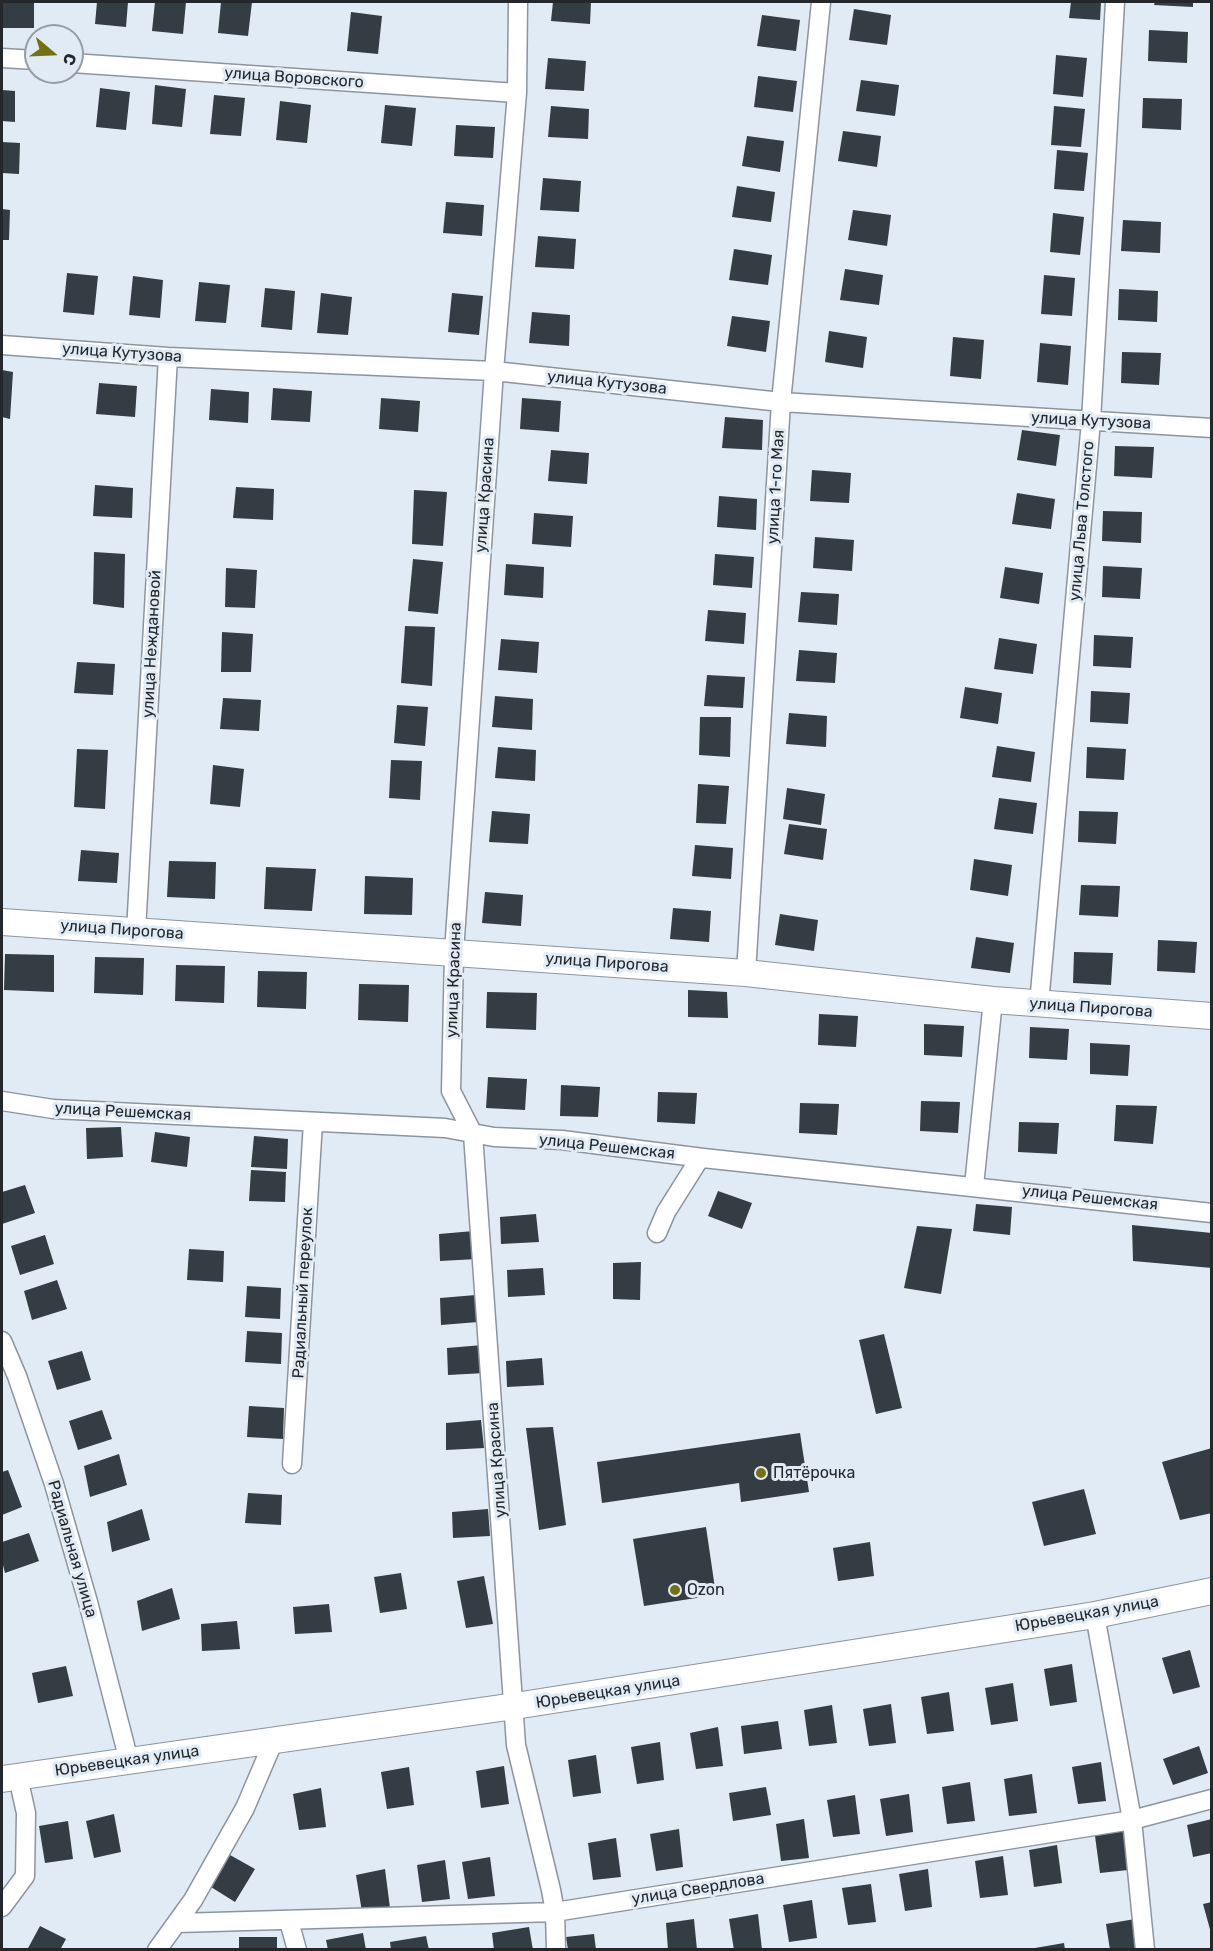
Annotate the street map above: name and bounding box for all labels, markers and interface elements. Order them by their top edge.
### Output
north arrow [24,24,84,84]
text: С [59,51,80,68]
street label: улица Воровского [224,64,364,92]
street label: улица Кутузова [61,339,183,367]
street label: улица Кутузова [546,367,668,399]
street label: улица Кутузова [1030,408,1152,434]
street label: улица 1-го Мая [763,429,789,545]
street label: улица Красина [471,437,499,553]
street label: улица Льва Толстого [1065,440,1099,602]
street label: улица Неждановой [139,569,165,719]
street label: улица Пирогова [60,916,184,944]
street label: улица Красина [442,922,466,1038]
street label: улица Пирогова [545,949,669,977]
street label: улица Пирогова [1029,994,1153,1022]
street label: улица Решемская [54,1099,192,1125]
street label: улица Решемская [538,1130,676,1164]
street label: улица Решемская [1021,1181,1159,1215]
street label: Радиальный переулок [289,1207,317,1379]
street label: улица Красина [483,1402,511,1518]
place label: Пятёрочка [773,1463,855,1483]
marker: Пятёрочка [754,1466,768,1480]
street label: Радиальная улица [43,1478,101,1620]
place label: Ozon [687,1580,725,1600]
marker: Ozon [668,1583,682,1597]
street label: Юрьевецкая улица [1014,1592,1160,1636]
street label: Юрьевецкая улица [535,1671,681,1713]
street label: Юрьевецкая улица [54,1741,200,1781]
street label: улица Свердлова [630,1869,766,1909]

